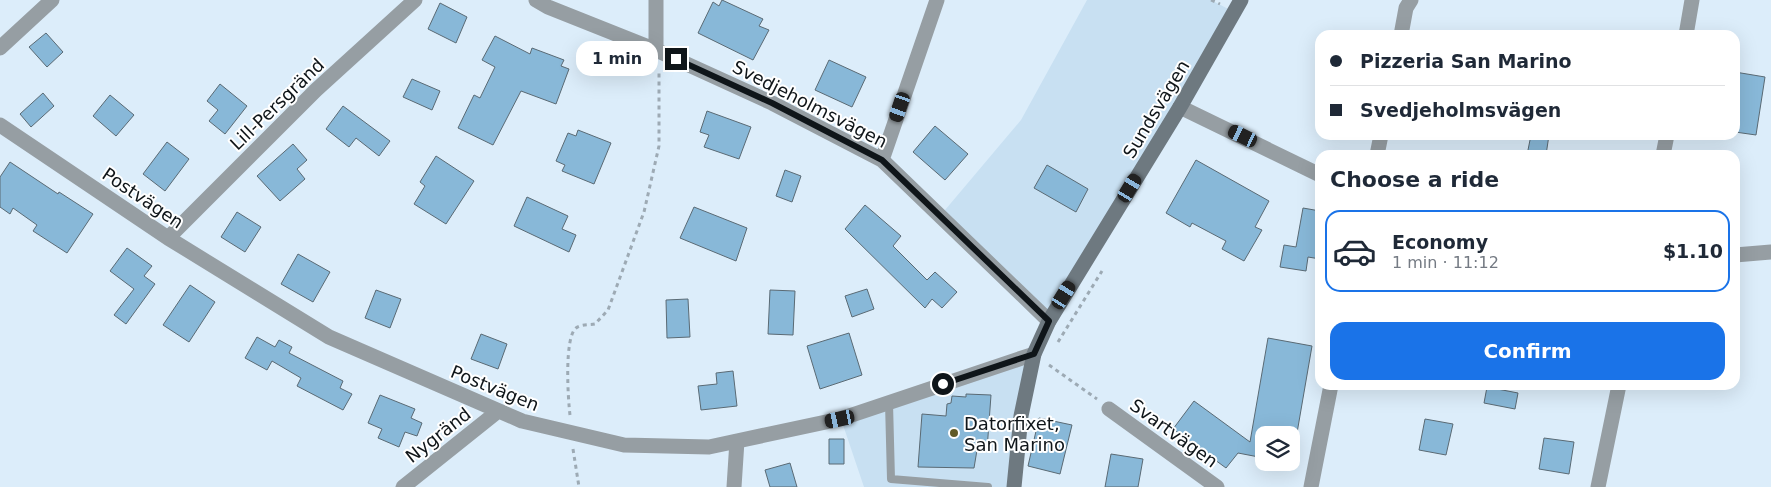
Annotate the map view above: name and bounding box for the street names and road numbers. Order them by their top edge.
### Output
street label: Lill-Persgränd [226,54,328,154]
street label: Svedjeholmsvägen [729,56,891,152]
street label: Sundsvägen [1119,56,1193,162]
street label: Postvägen [98,163,188,233]
street label: Postvägen [448,361,542,415]
street label: Svartvägen [1126,394,1222,472]
street label: Nygränd [401,403,475,467]

